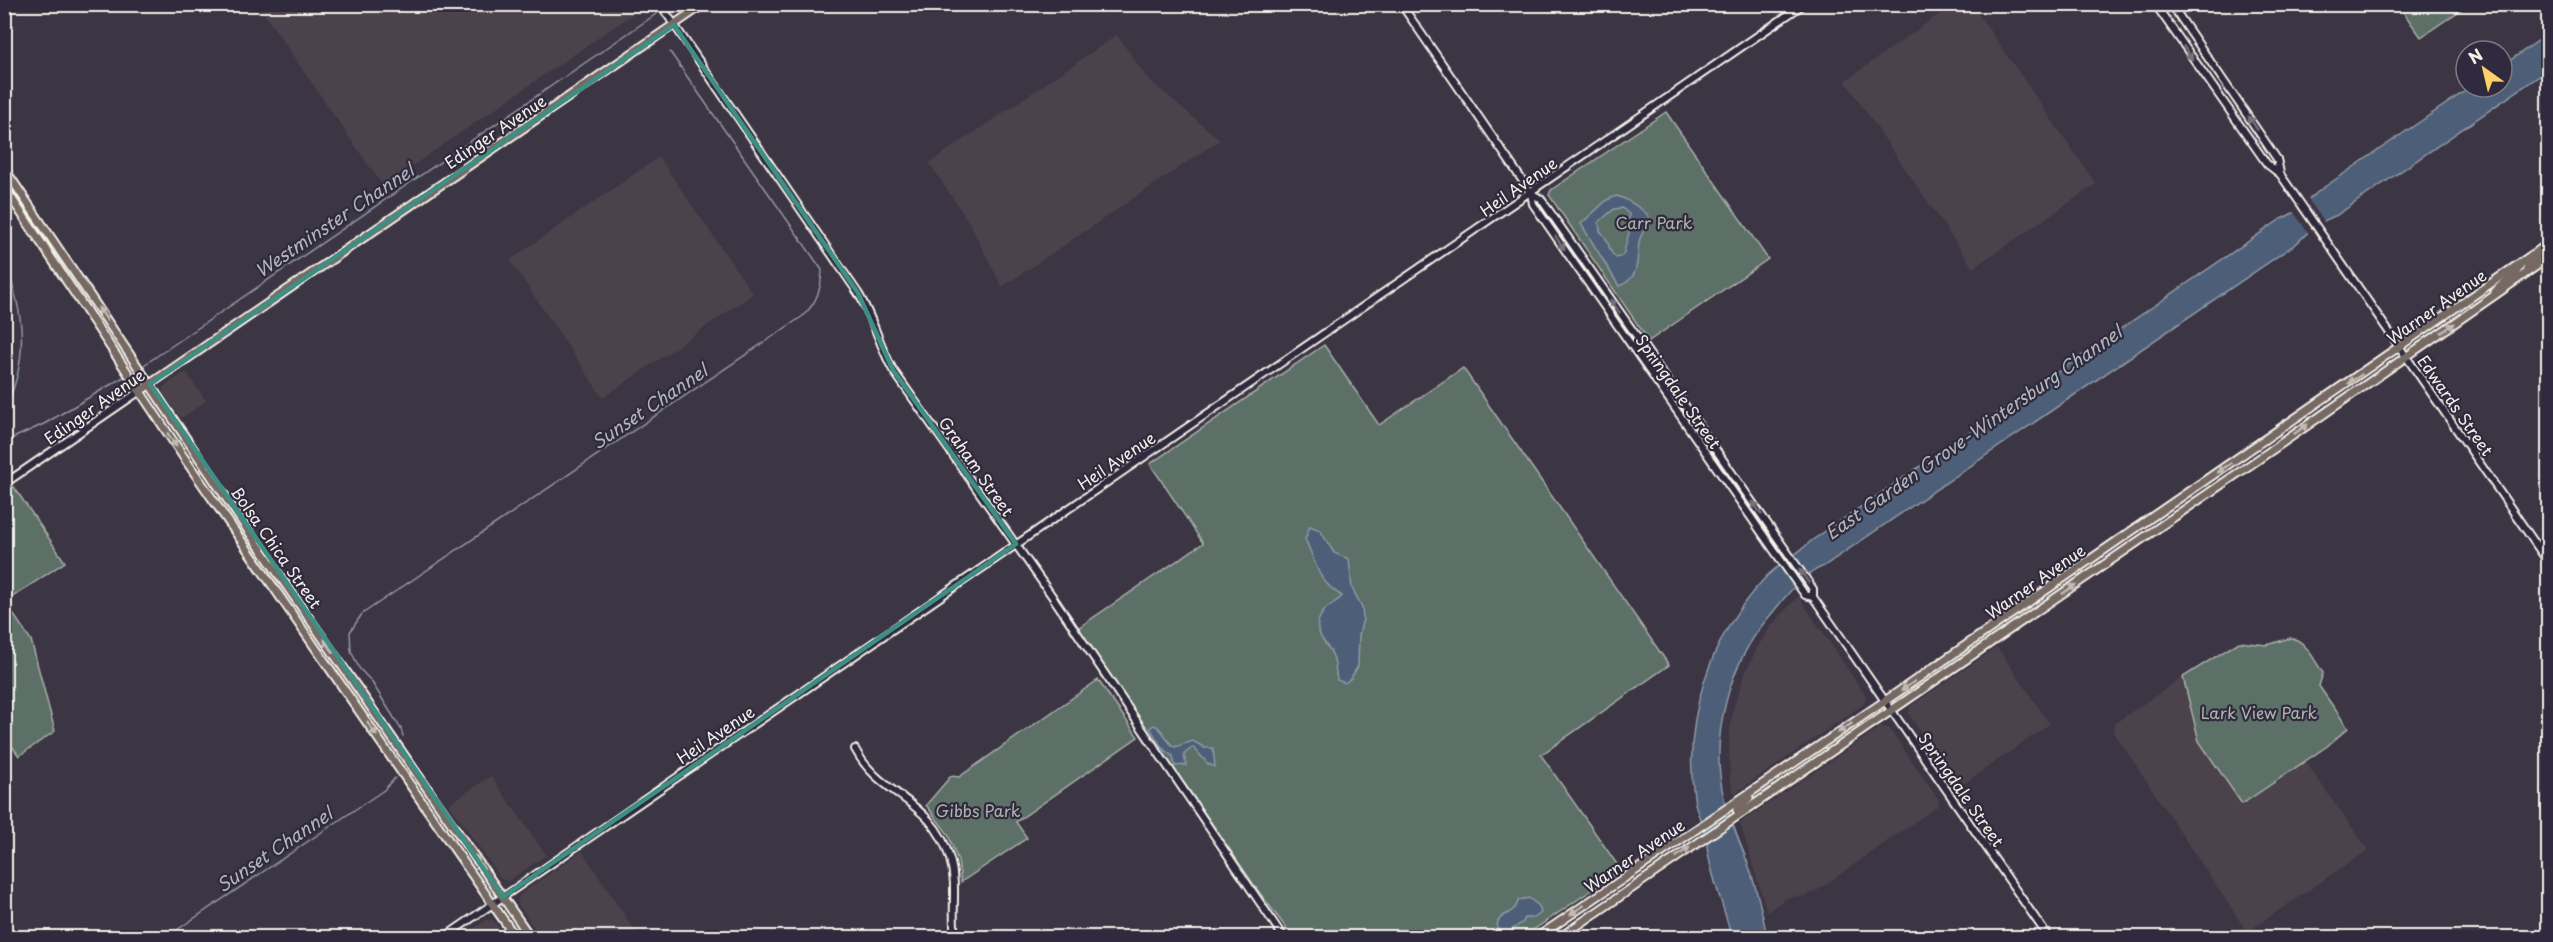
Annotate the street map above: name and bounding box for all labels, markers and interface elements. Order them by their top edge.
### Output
north arrow [2454,39,2514,99]
text: N [2463,42,2487,69]
one-way arrow [2182,44,2194,60]
street label: Edinger Avenue [439,88,551,174]
one-way arrow [2247,116,2259,132]
street label: Heil Avenue [1474,150,1562,222]
water label: Westminster Channel [249,155,421,283]
park label: Carr Park [1616,210,1693,234]
one-way arrow [1554,235,1565,251]
street label: Warner Avenue [2381,263,2491,349]
one-way arrow [1609,298,1621,314]
one-way arrow [98,306,109,322]
water label: East Garden Grove-Wintersburg Channel [1819,317,2130,545]
one-way arrow [2439,322,2455,334]
street label: Springdale Street [1630,329,1728,454]
street label: Edwards Street [2412,350,2500,461]
water label: Sunset Channel [586,355,715,455]
street label: Edinger Avenue [39,362,149,450]
one-way arrow [2347,373,2363,385]
street label: Graham Street [934,411,1021,521]
one-way arrow [2293,423,2309,435]
street label: Heil Avenue [1072,425,1160,495]
one-way arrow [166,432,177,448]
one-way arrow [2217,462,2233,474]
street label: Bolsa Chica Street [226,481,328,613]
one-way arrow [1751,501,1763,517]
street label: Warner Avenue [1980,538,2090,624]
one-way arrow [1798,568,1810,584]
one-way arrow [2060,583,2076,595]
one-way arrow [324,638,335,654]
one-way arrow [1900,680,1916,691]
street label: Heil Avenue [671,699,759,769]
park label: Lark View Park [2201,700,2318,724]
one-way arrow [366,721,378,737]
one-way arrow [1837,722,1853,733]
street label: Springdale Street [1913,727,2011,852]
water label: Sunset Channel [211,798,340,898]
park label: Gibbs Park [935,798,1021,822]
street label: Warner Avenue [1579,812,1689,898]
one-way arrow [1674,846,1690,858]
one-way arrow [473,854,485,870]
one-way arrow [1569,904,1585,915]

